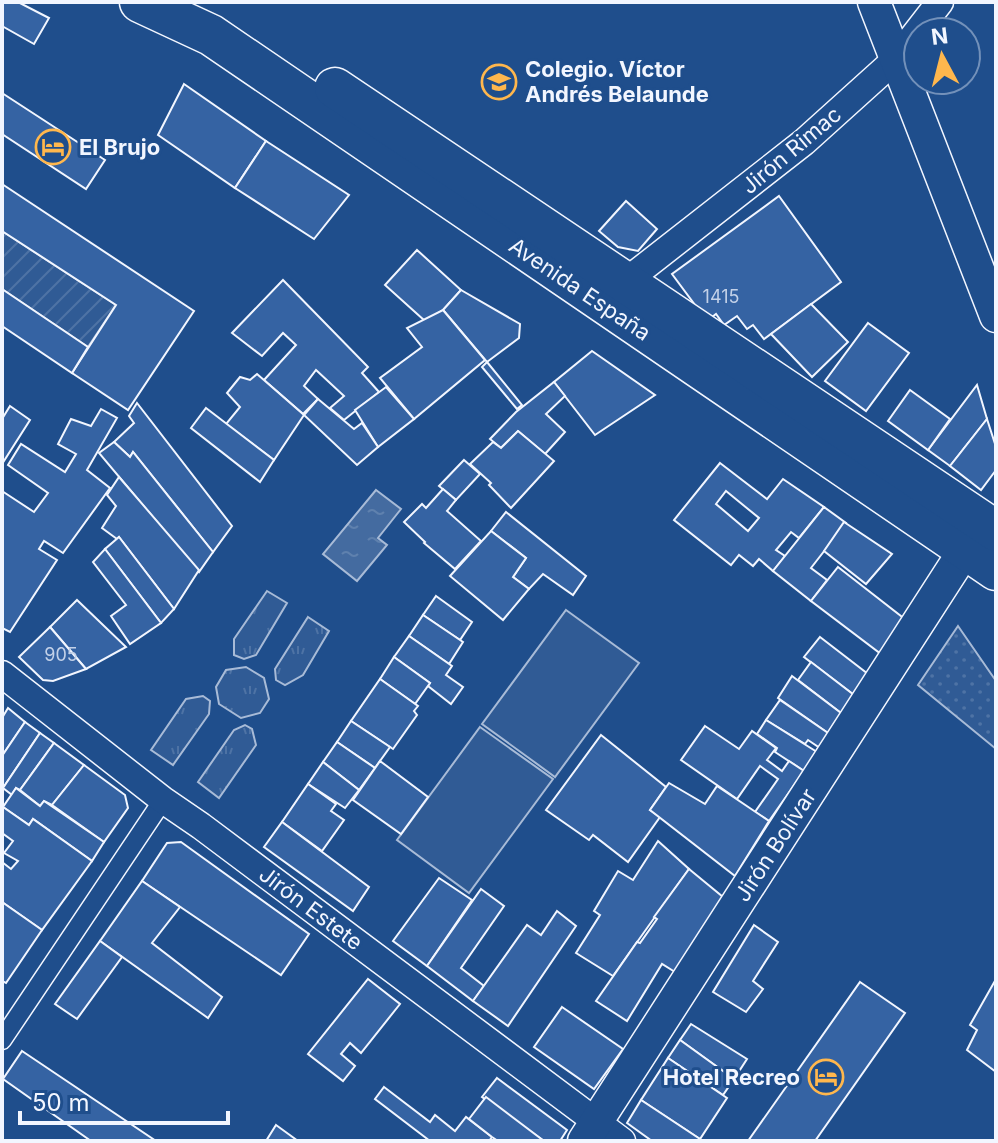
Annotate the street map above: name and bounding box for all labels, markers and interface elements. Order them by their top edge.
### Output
north arrow [902,16,982,96]
text: N [930,22,949,50]
place label: Colegio. Víctor Andrés Belaunde [525,56,709,107]
school or university icon: Colegio. Víctor Andrés Belaunde [480,63,518,101]
street label: Jirón Rimac [736,101,846,199]
hotel icon: El Brujo [34,128,72,166]
place label: El Brujo [79,134,160,160]
street label: Avenida España [504,232,656,346]
house number: 1415 [703,286,739,307]
house number: 905 [44,644,78,665]
street label: Jirón Bolívar [729,784,821,906]
street label: Jirón Estete [254,861,368,955]
hotel icon: Hotel Recreo [807,1058,845,1096]
place label: Hotel Recreo [663,1064,800,1090]
scale bar [20,1075,228,1125]
text: 50 m [32,1088,90,1117]

